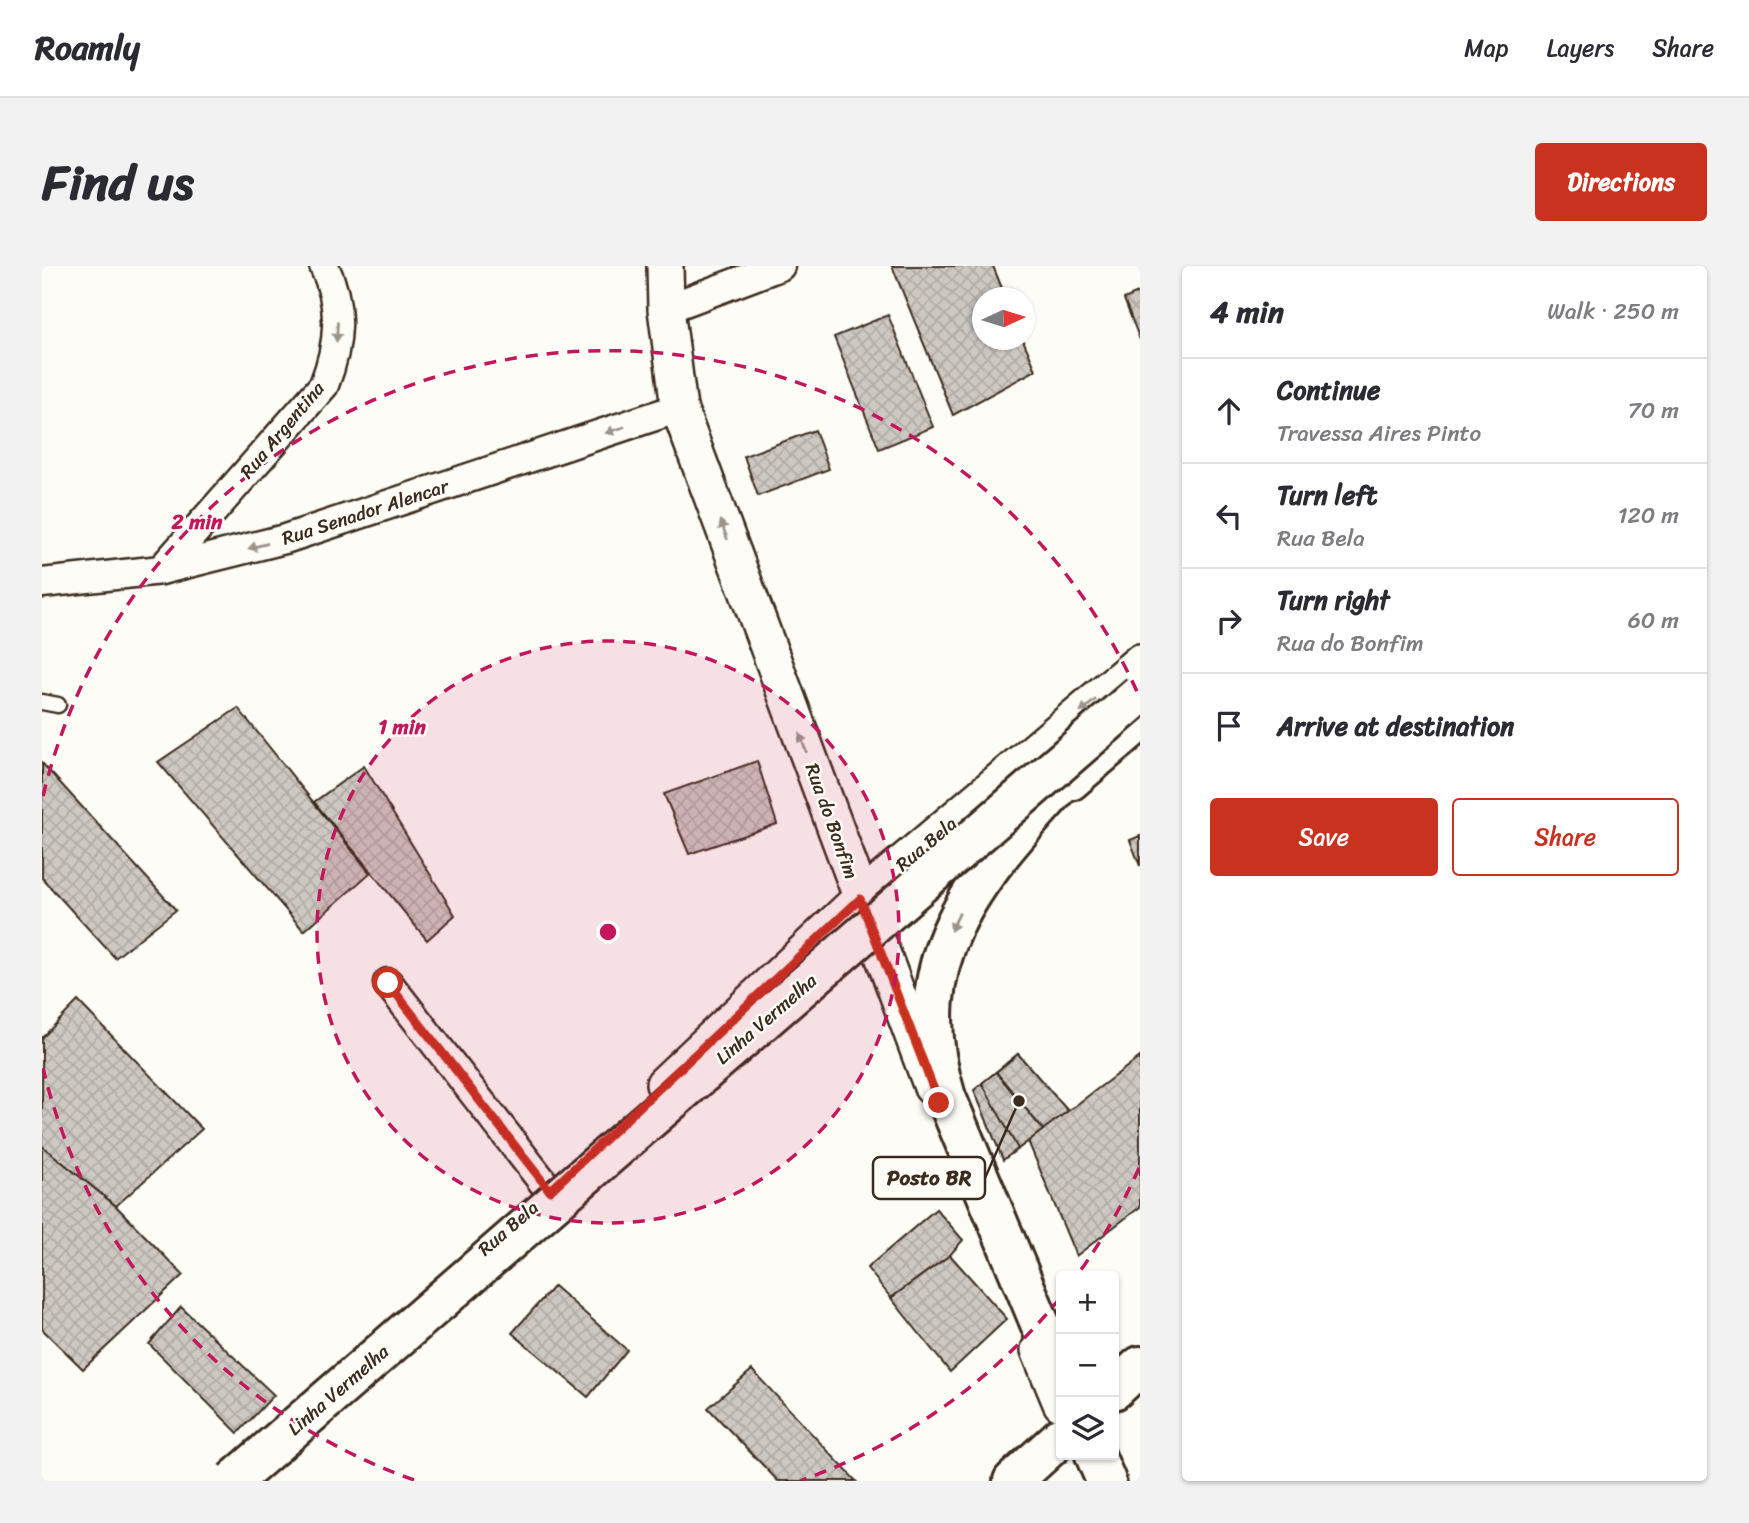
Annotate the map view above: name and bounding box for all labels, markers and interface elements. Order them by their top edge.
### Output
text: Roamly [35,19,140,77]
text: Map [1464,27,1509,69]
text: Layers [1547,27,1614,69]
text: Share [1652,27,1714,69]
text: Find us [42,139,194,226]
button: Directions [1535,143,1707,221]
text: 4 min [1210,285,1284,339]
north arrow [972,287,1035,350]
text: Walk · 250 m [1547,291,1679,332]
one-way arrow [331,321,342,343]
text: Continue [1277,367,1380,413]
street label: Rua Argentina [231,374,333,486]
text: 70 m [1628,390,1679,431]
icon: ahead [1210,392,1248,430]
text: Travessa Aires Pinto [1277,413,1481,454]
one-way arrow [604,425,625,436]
street label: Rua Senador Alencar [277,469,454,555]
text: Turn left [1277,472,1377,518]
text: 120 m [1618,495,1679,536]
icon: left [1210,497,1248,535]
text: 2 min [171,503,223,541]
text: Rua Bela [1277,518,1365,559]
one-way arrow [718,519,729,540]
one-way arrow [247,541,269,552]
text: Turn right [1277,577,1390,623]
text: 60 m [1628,600,1679,641]
icon: right [1210,602,1248,640]
text: Rua do Bonfim [1277,623,1424,664]
one-way arrow [1079,699,1097,714]
text: Arrive at destination [1277,703,1514,749]
icon: arrive [1210,707,1248,745]
text: 1 min [378,708,427,746]
one-way arrow [797,733,808,754]
street label: Rua do Bonfim [796,758,868,884]
button: Save [1210,798,1438,876]
button: Share [1452,798,1679,876]
street label: Rua Bela [888,808,965,880]
one-way arrow [949,911,961,932]
centre of rings [596,920,620,944]
street label: Linha Vermelha [708,965,825,1073]
route start [372,967,403,998]
route end [923,1087,954,1118]
callout: Posto BR [873,1157,985,1199]
text: Posto BR [887,1159,972,1197]
street label: Rua Bela [470,1191,547,1264]
map controls [1056,1271,1119,1460]
button: + [1056,1271,1119,1334]
button: − [1056,1334,1119,1397]
street label: Linha Vermelha [280,1336,397,1444]
button: layers [1056,1397,1119,1460]

